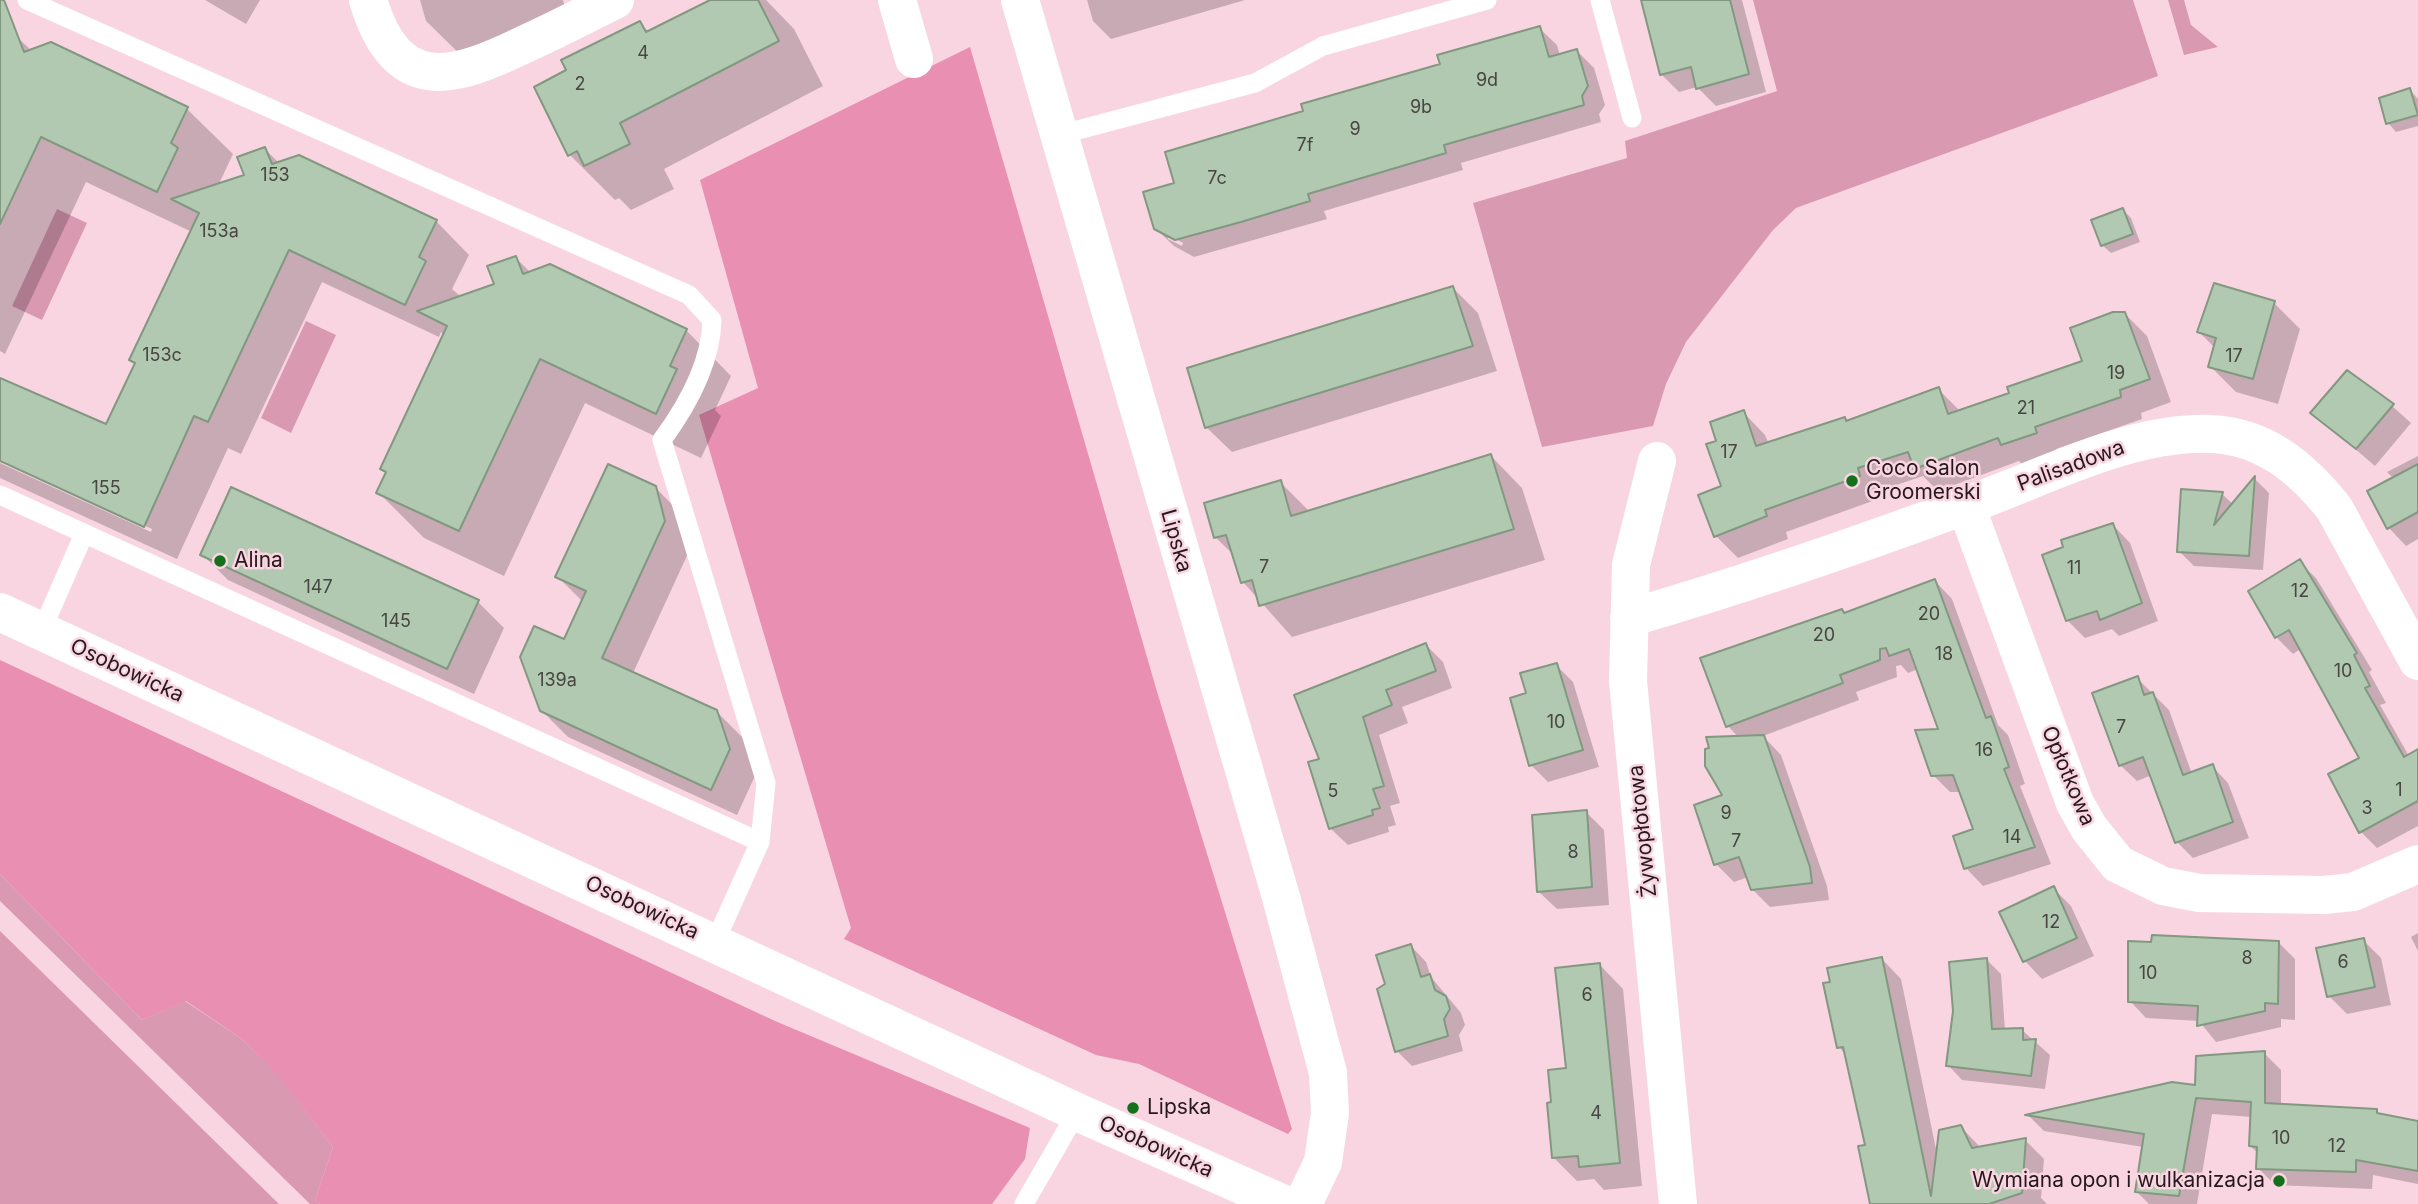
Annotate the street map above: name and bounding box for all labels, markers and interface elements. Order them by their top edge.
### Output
house number: 4 [637,43,649,65]
house number: 9d [1476,70,1498,92]
house number: 2 [575,74,585,96]
house number: 9b [1410,97,1432,119]
house number: 9 [1349,119,1361,141]
house number: 7f [1297,135,1313,157]
house number: 153 [260,165,290,187]
house number: 7c [1207,168,1227,190]
house number: 153a [199,221,239,243]
house number: 153c [142,345,182,367]
house number: 17 [2225,346,2243,368]
house number: 19 [2107,363,2125,385]
house number: 21 [2017,398,2035,420]
street label: Palisadowa [2014,435,2128,497]
house number: 17 [1720,442,1738,464]
place label: Coco Salon Groomerski [1866,456,1981,506]
marker: Coco Salon Groomerski [1844,473,1860,489]
house number: 155 [91,478,121,500]
street label: Lipska [1155,507,1197,575]
place label: Alina [234,548,283,574]
marker: Alina [212,553,228,569]
house number: 7 [1259,557,1269,579]
house number: 11 [2067,558,2081,580]
house number: 147 [303,577,333,599]
house number: 12 [2291,581,2309,603]
house number: 20 [1918,604,1940,626]
house number: 145 [381,611,411,633]
house number: 20 [1813,625,1835,647]
street label: Osobowicka [66,634,188,708]
house number: 18 [1935,644,1953,666]
house number: 10 [2334,661,2352,683]
house number: 139a [537,670,577,692]
house number: 10 [1547,712,1565,734]
house number: 7 [2116,717,2126,739]
street label: Opłotkowa [2036,722,2100,830]
house number: 16 [1975,740,1993,762]
street label: Żywopłotowa [1624,764,1662,898]
house number: 1 [2395,780,2403,802]
house number: 5 [1328,781,1338,803]
house number: 3 [2361,798,2373,820]
house number: 9 [1720,803,1732,825]
house number: 14 [2003,827,2021,849]
house number: 7 [1731,831,1741,853]
house number: 8 [1567,842,1579,864]
street label: Osobowicka [581,871,703,945]
house number: 12 [2042,912,2060,934]
house number: 8 [2241,948,2253,970]
house number: 6 [2337,952,2349,974]
house number: 10 [2139,963,2157,985]
house number: 6 [1581,985,1593,1007]
place label: Lipska [1147,1095,1211,1121]
marker: Lipska [1125,1100,1141,1116]
house number: 4 [1590,1103,1602,1125]
street label: Osobowicka [1095,1111,1217,1183]
house number: 10 [2272,1128,2290,1150]
house number: 12 [2328,1136,2346,1158]
place label: Wymiana opon i wulkanizacja [1972,1168,2265,1194]
marker: Wymiana opon i wulkanizacja [2271,1173,2287,1189]

